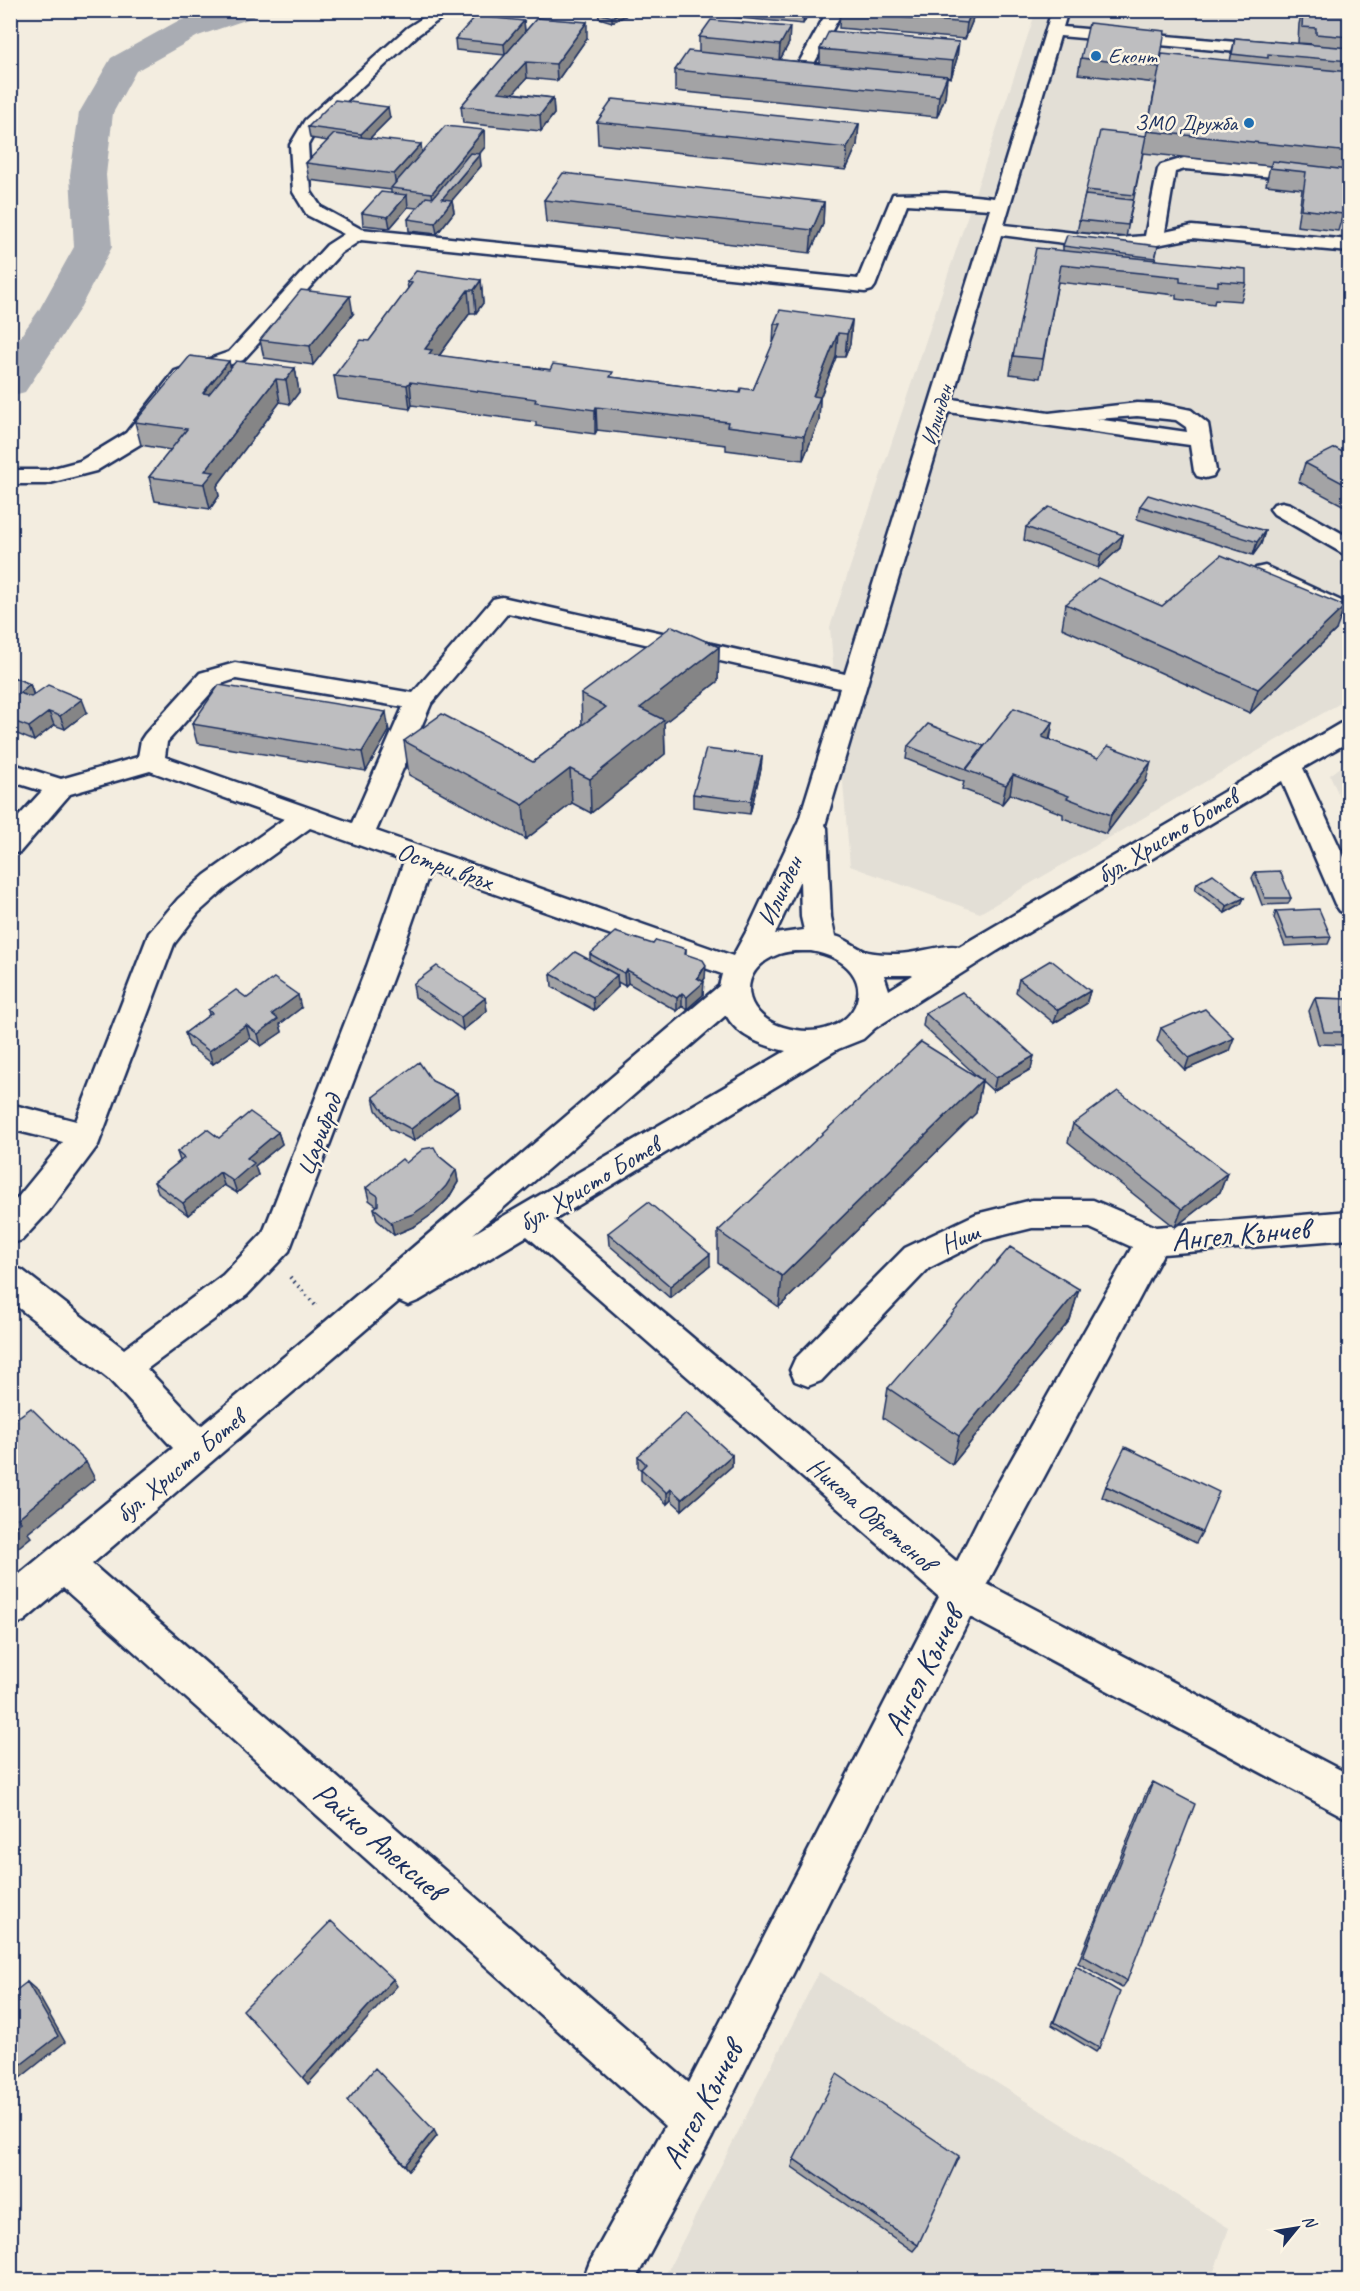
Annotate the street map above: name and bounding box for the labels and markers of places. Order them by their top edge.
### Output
place label: Еконт [1108,42,1158,70]
marker: Еконт [1089,49,1103,63]
place label: ЗМО Дружба [1135,109,1238,137]
marker: ЗМО Дружба [1242,116,1256,130]

